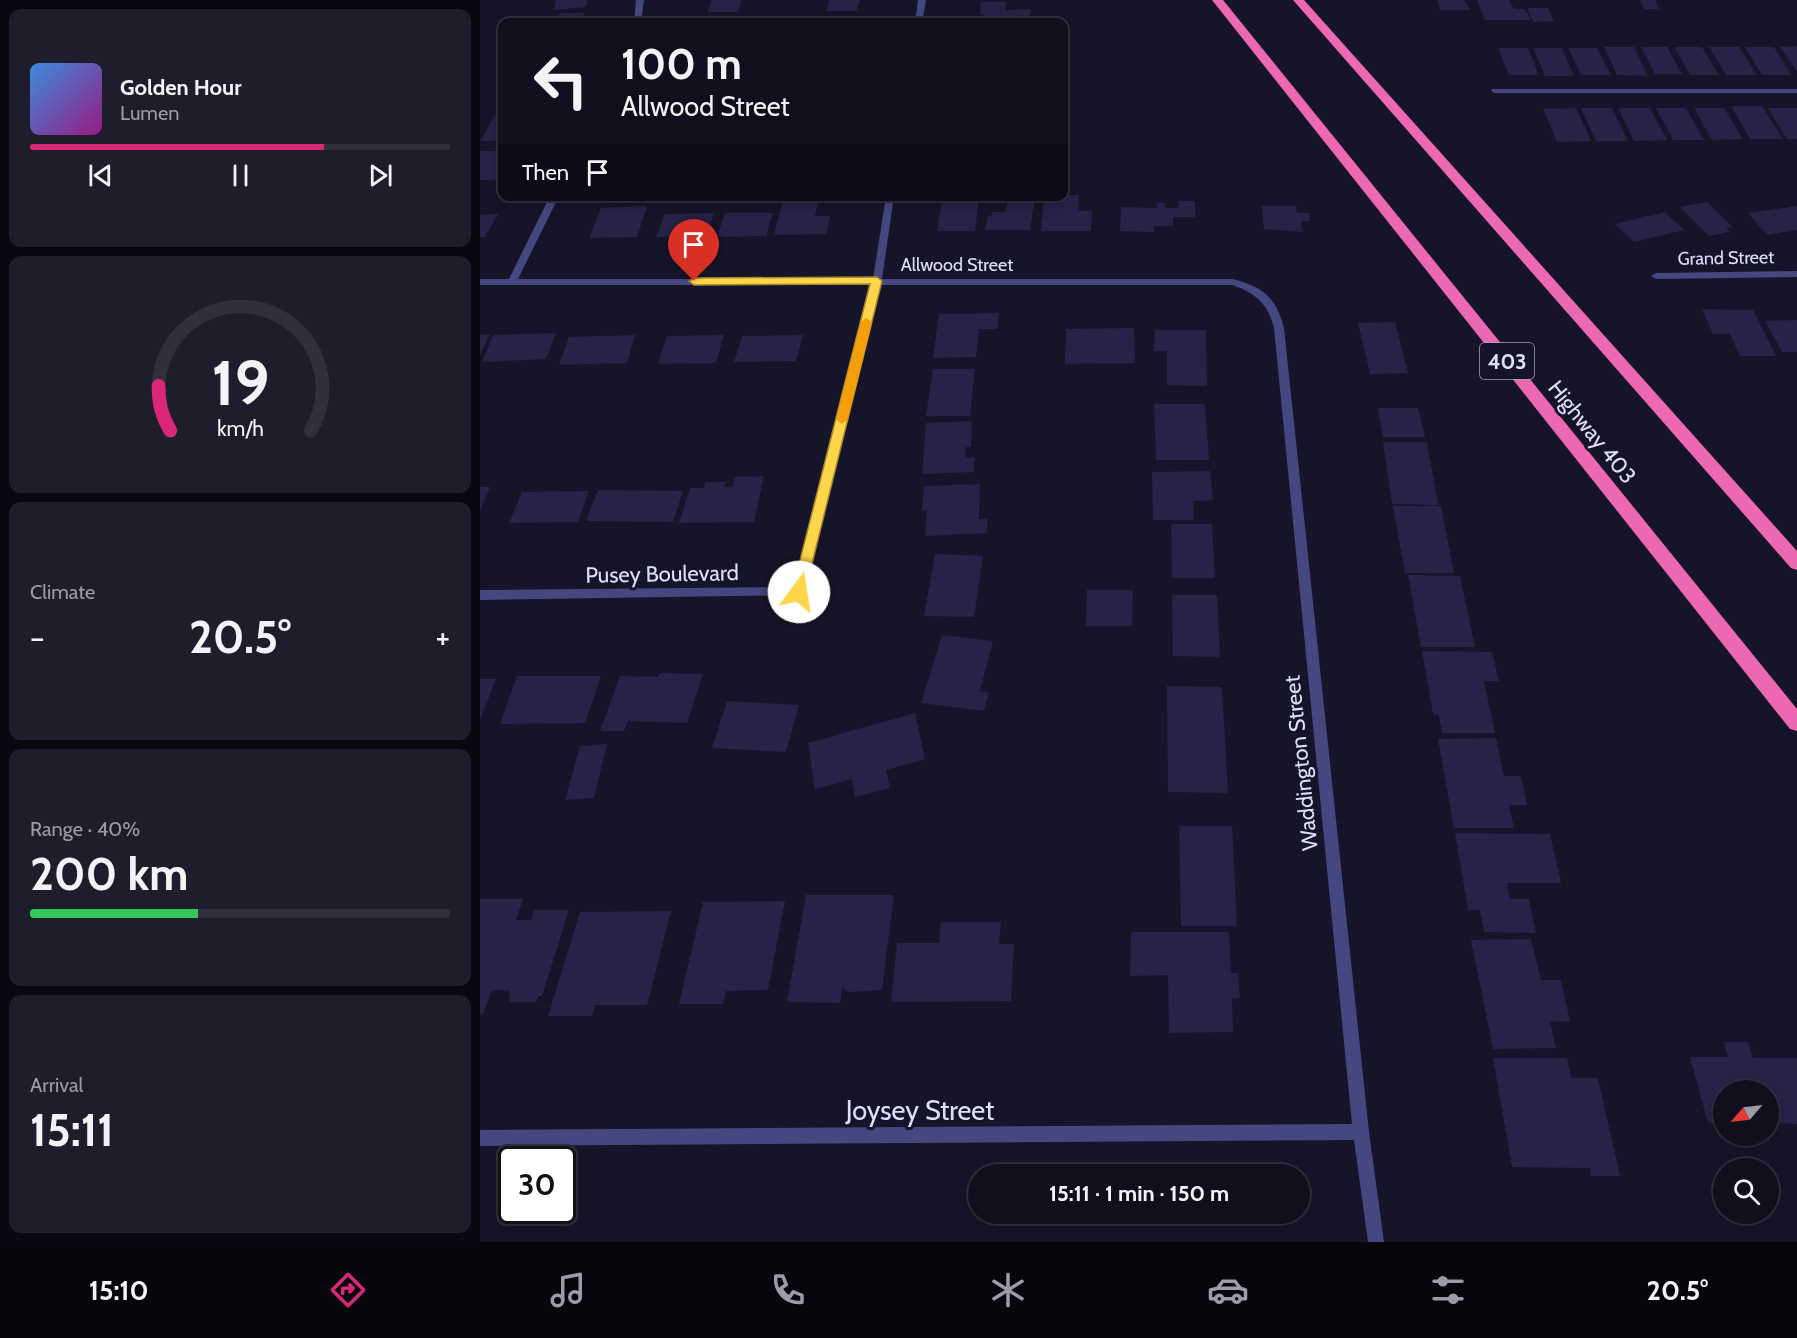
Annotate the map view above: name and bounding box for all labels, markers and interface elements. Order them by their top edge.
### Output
text: 100 m [621,38,742,90]
icon: left [522,42,600,120]
text: Golden Hour [120,74,241,101]
text: Allwood Street [621,90,790,123]
text: Lumen [120,101,179,125]
icon: arrive [581,156,614,189]
icon: previous [84,159,117,192]
icon: pause [224,159,257,192]
icon: next [364,159,397,192]
text: Then [522,159,569,186]
pin [668,219,719,281]
icon: arrive [677,228,710,261]
street label: Grand Street [1678,246,1774,270]
street label: Allwood Street [901,254,1013,276]
road number: 403 [1480,343,1534,379]
text: 19 [211,346,269,422]
street label: Highway 403 [1542,375,1642,489]
text: km/h [217,416,263,442]
street label: Pusey Boulevard [585,559,739,589]
position arrow [767,560,831,624]
text: Climate [30,580,95,604]
text: 20.5° [189,610,291,664]
text: − [30,617,45,657]
text: + [435,617,450,657]
street label: Waddington Street [1278,673,1324,852]
text: Range · 40% [30,817,140,841]
text: 200 km [30,847,188,901]
text: Arrival [30,1073,83,1097]
north arrow [1713,1080,1779,1146]
map controls [1713,1080,1779,1224]
street label: Joysey Street [845,1094,994,1127]
text: 15:11 [30,1103,114,1157]
speed limit sign: 30 [498,1146,576,1224]
button: search [1713,1158,1779,1224]
text: 15:11 · 1 min · 150 m [1049,1180,1229,1207]
icon: directions [327,1269,369,1311]
icon: music [547,1269,589,1311]
icon: phone [767,1269,809,1311]
icon: climate [987,1269,1029,1311]
icon: car [1207,1269,1249,1311]
icon: filters [1427,1269,1469,1311]
text: 15:10 [89,1274,148,1307]
text: 20.5° [1647,1274,1708,1307]

